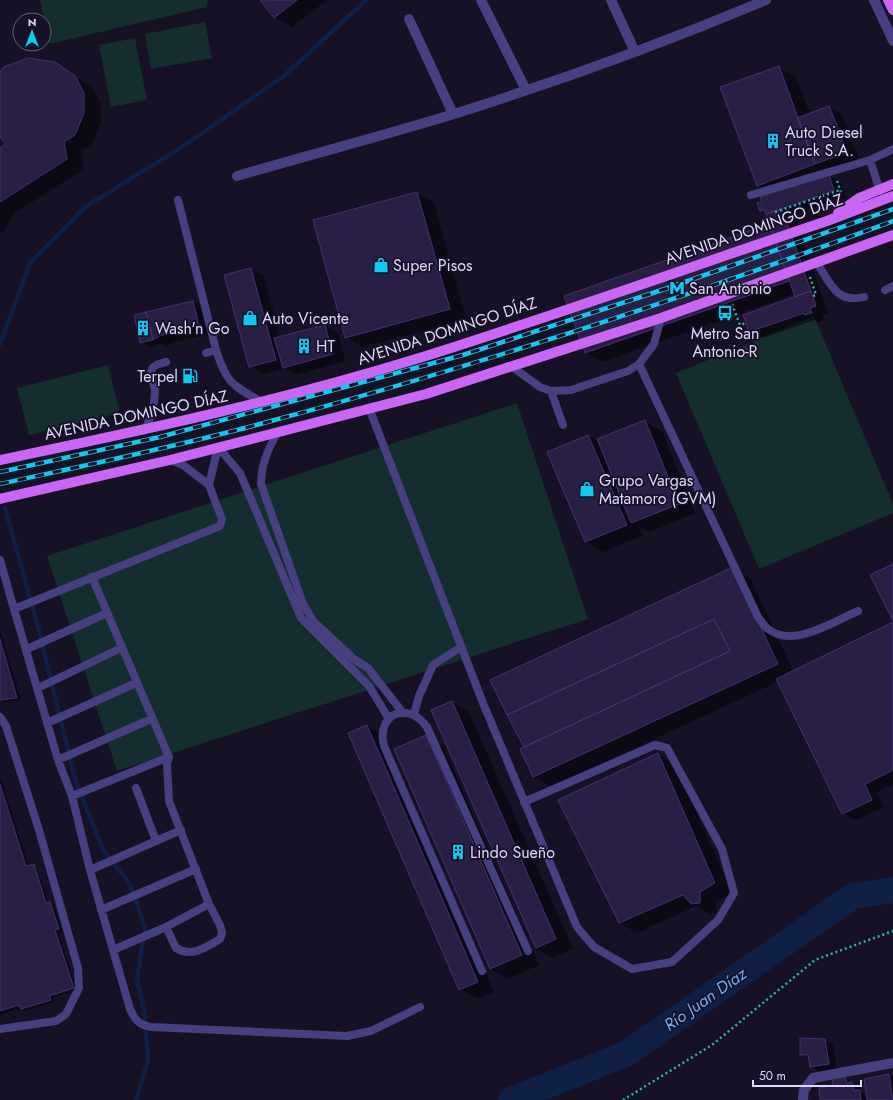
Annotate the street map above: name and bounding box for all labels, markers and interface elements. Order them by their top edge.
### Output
north arrow [12,12,52,52]
text: N [28,14,36,30]
place label: Auto Diesel Truck S.A. [785,121,863,162]
building icon: Auto Diesel Truck S.A. [764,132,782,150]
street label: AVENIDA DOMINGO DÍAZ [662,188,846,270]
place label: Super Pisos [393,254,472,277]
shop icon: Super Pisos [372,256,390,274]
place label: San Antonio [689,277,772,300]
metro station icon: San Antonio [668,279,686,297]
street label: AVENIDA DOMINGO DÍAZ [354,291,540,371]
bus stop icon: Metro San Antonio-R [716,304,734,322]
place label: Auto Vicente [262,307,349,330]
shop icon: Auto Vicente [241,309,259,327]
place label: Wash'n Go [155,317,230,340]
building icon: Wash'n Go [134,319,152,337]
place label: Metro San Antonio-R [691,322,759,363]
place label: HT [316,335,335,358]
building icon: HT [295,337,313,355]
place label: Terpel [137,365,178,388]
fuel station icon: Terpel [181,367,199,385]
street label: AVENIDA DOMINGO DÍAZ [42,384,230,446]
place label: Grupo Vargas Matamoro (GVM) [599,469,717,510]
shop icon: Grupo Vargas Matamoro (GVM) [578,480,596,498]
place label: Lindo Sueño [470,841,555,864]
building icon: Lindo Sueño [449,843,467,861]
water label: Río Juan Díaz [659,961,752,1036]
scale bar [753,1062,861,1088]
text: 50 m [759,1067,786,1085]

